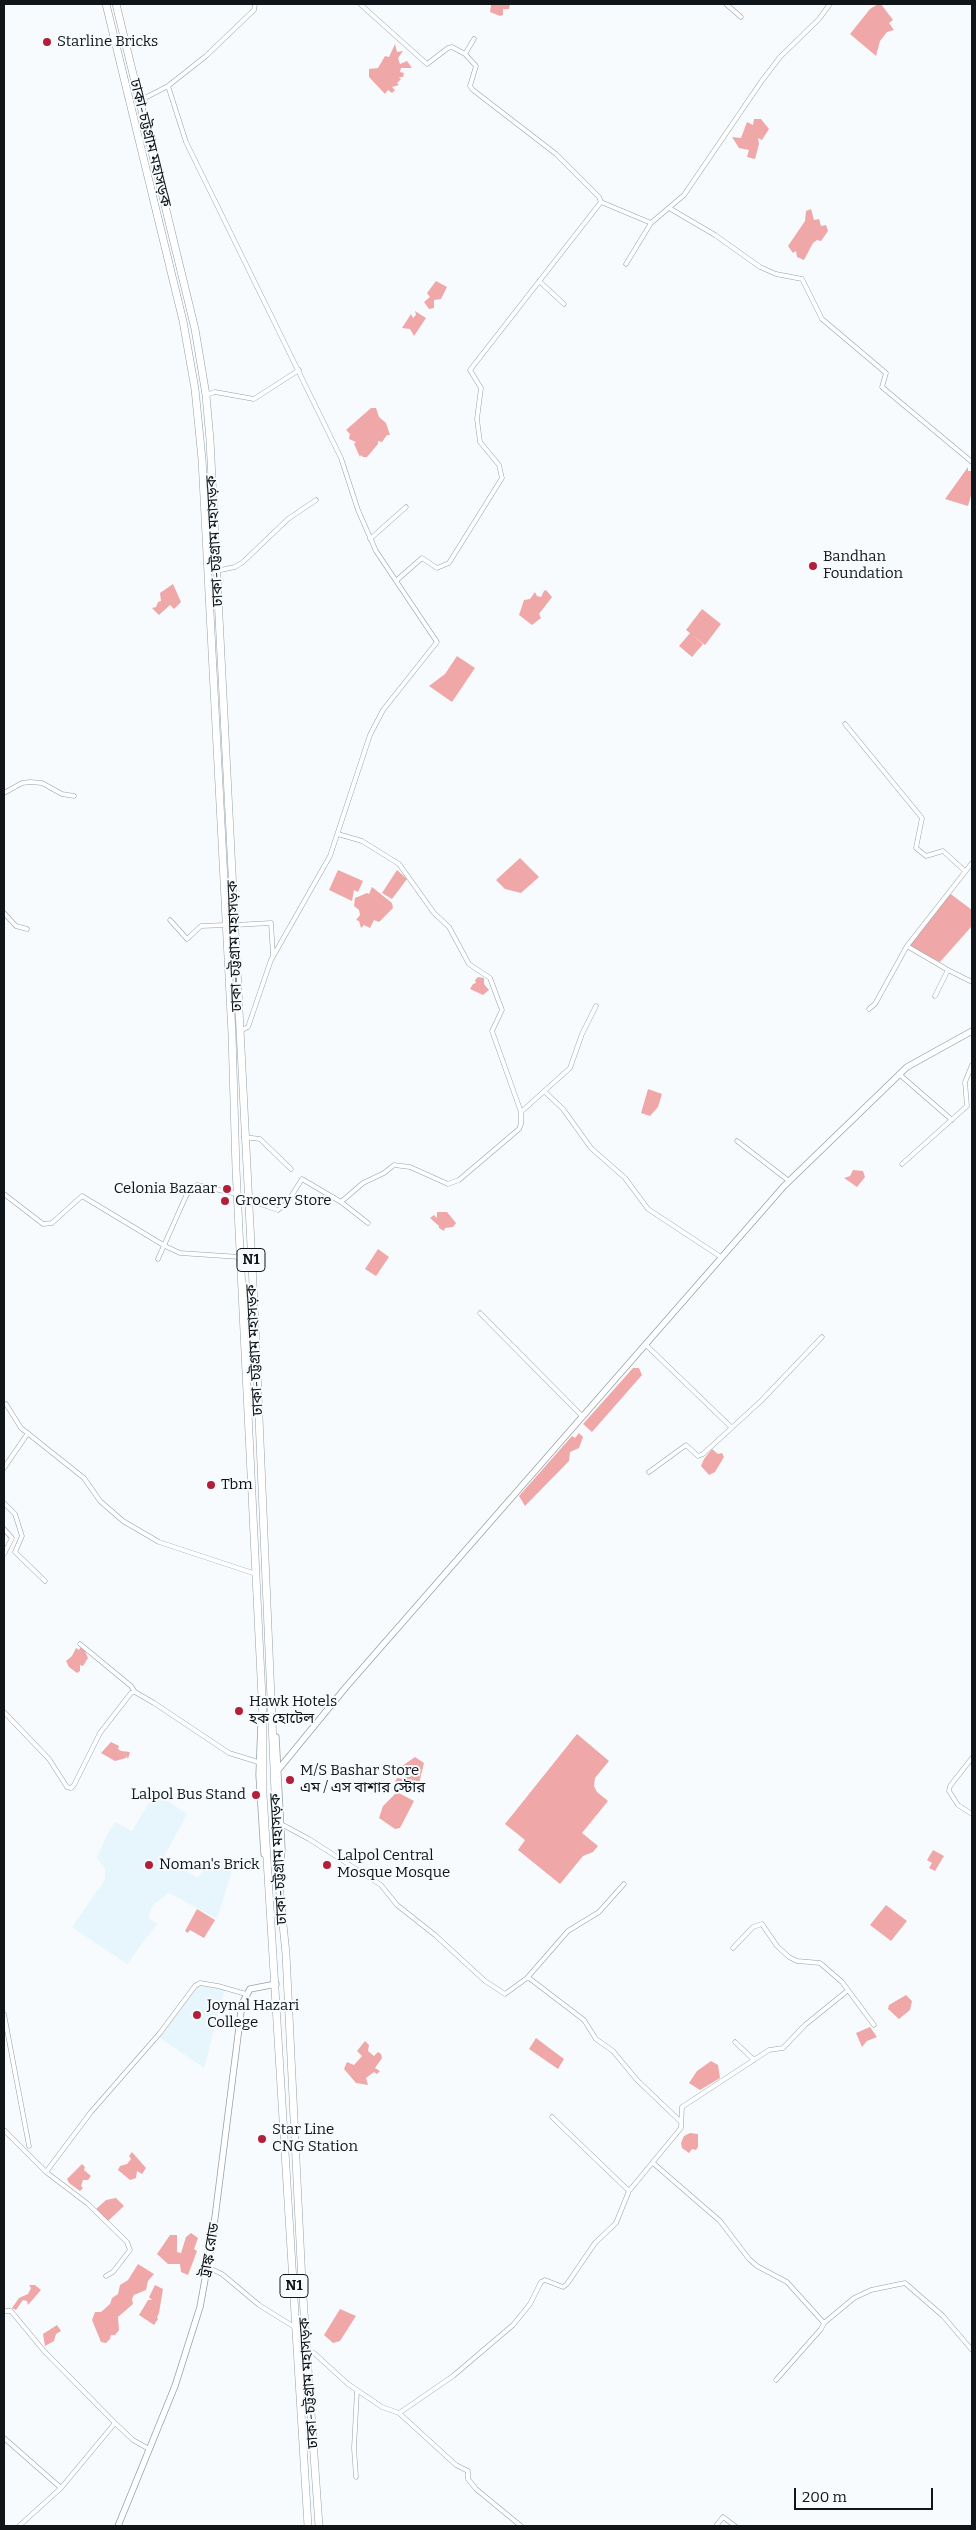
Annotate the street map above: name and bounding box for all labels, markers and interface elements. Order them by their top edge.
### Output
place label: Starline Bricks [57,33,158,51]
marker: Starline Bricks [41,36,53,48]
street label: ঢাকা-চট্টগ্রাম মহাসড়ক [125,77,175,209]
street label: ঢাকা-চট্টগ্রাম মহাসড়ক [203,475,227,607]
place label: Bandhan Foundation [823,548,903,583]
marker: Bandhan Foundation [807,560,819,572]
street label: ঢাকা-চট্টগ্রাম মহাসড়ক [224,880,246,1012]
place label: Celonia Bazaar [114,1180,217,1198]
marker: Celonia Bazaar [221,1183,233,1195]
place label: Grocery Store [235,1192,332,1210]
marker: Grocery Store [219,1195,231,1207]
road number: N1 [237,1248,265,1272]
street label: ঢাকা-চট্টগ্রাম মহাসড়ক [243,1284,267,1416]
place label: Tbm [221,1476,253,1494]
marker: Tbm [205,1479,217,1491]
place label: Hawk Hotels হক হোটেল [249,1693,337,1728]
marker: Hawk Hotels হক হোটেল [233,1705,245,1717]
place label: M/S Bashar Store এম / এস বাশার স্টোর [300,1762,425,1797]
marker: M/S Bashar Store এম / এস বাশার স্টোর [284,1774,296,1786]
place label: Lalpol Bus Stand [131,1786,246,1804]
marker: Lalpol Bus Stand [250,1789,262,1801]
street label: ঢাকা-চট্টগ্রাম মহাসড়ক [267,1793,291,1925]
place label: Lalpol Central Mosque Mosque [337,1847,450,1882]
place label: Noman's Brick [159,1856,260,1874]
marker: Noman's Brick [143,1859,155,1871]
marker: Lalpol Central Mosque Mosque [321,1859,333,1871]
place label: Joynal Hazari College [207,1997,299,2032]
marker: Joynal Hazari College [191,2009,203,2021]
place label: Star Line CNG Station [272,2121,358,2156]
marker: Star Line CNG Station [256,2133,268,2145]
street label: ট্রাঙ্ক রোড [196,2222,224,2278]
road number: N1 [280,2274,308,2298]
street label: ঢাকা-চট্টগ্রাম মহাসড়ক [295,2317,323,2449]
scale bar [796,2478,935,2510]
text: 200 m [802,2488,847,2506]

